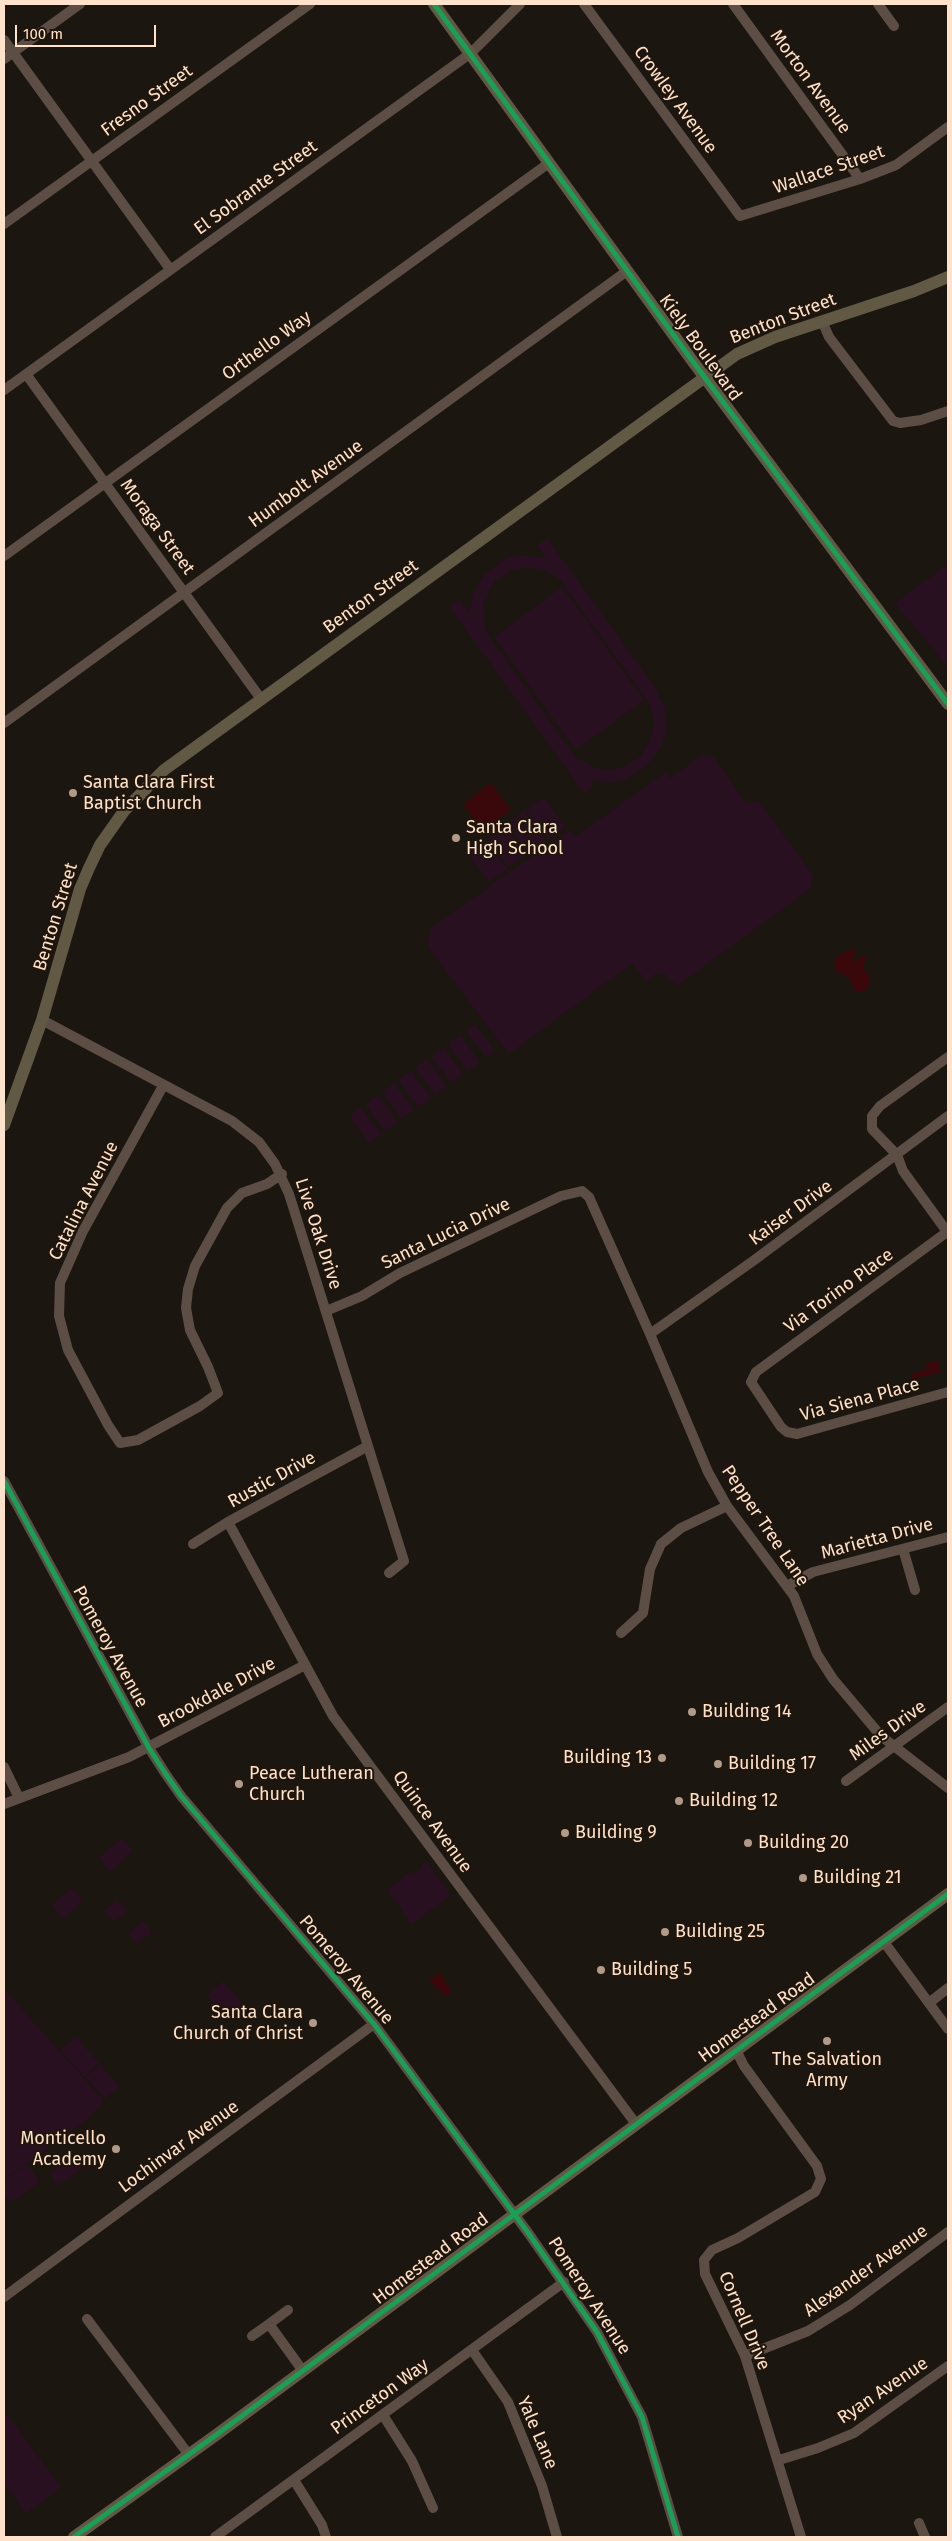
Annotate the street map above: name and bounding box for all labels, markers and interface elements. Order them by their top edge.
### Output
scale bar [18,15,159,47]
text: 100 m [23,25,63,43]
street label: Morton Avenue [765,26,855,138]
street label: Crowley Avenue [629,42,721,158]
street label: Fresno Street [97,61,197,141]
street label: El Sobrante Street [190,136,322,240]
street label: Wallace Street [771,141,887,199]
street label: Benton Street [727,289,839,349]
street label: Kiely Boulevard [654,290,746,406]
street label: Orthello Way [218,306,316,386]
street label: Humbolt Avenue [245,435,367,533]
street label: Moraga Street [115,475,199,579]
street label: Benton Street [319,555,423,639]
place label: Santa Clara First Baptist Church [83,772,215,814]
marker: Santa Clara First Baptist Church [67,787,79,799]
place label: Santa Clara High School [466,817,563,860]
marker: Santa Clara High School [450,832,462,844]
street label: Benton Street [29,860,83,974]
street label: Catalina Avenue [45,1138,123,1264]
street label: Live Oak Drive [290,1176,346,1292]
street label: Kaiser Drive [745,1176,837,1250]
street label: Santa Lucia Drive [378,1193,514,1275]
street label: Via Torino Place [780,1244,898,1338]
street label: Via Siena Place [798,1374,922,1426]
street label: Rustic Drive [224,1447,320,1513]
street label: Pepper Tree Lane [717,1461,813,1591]
street label: Marietta Drive [819,1514,935,1564]
street label: Pomeroy Avenue [68,1582,152,1712]
street label: Brookdale Drive [155,1653,279,1733]
street label: Miles Drive [845,1696,931,1766]
place label: Building 14 [702,1701,792,1723]
marker: Building 14 [686,1706,698,1718]
place label: Building 13 [563,1747,652,1769]
marker: Building 13 [656,1752,668,1764]
place label: Building 17 [728,1753,816,1775]
marker: Building 17 [712,1758,724,1770]
place label: Peace Lutheran Church [249,1763,374,1806]
street label: Quince Avenue [388,1767,476,1877]
marker: Peace Lutheran Church [233,1778,245,1790]
place label: Building 12 [689,1790,778,1812]
marker: Building 12 [673,1795,685,1807]
place label: Building 9 [575,1822,657,1844]
marker: Building 9 [559,1827,571,1839]
place label: Building 20 [758,1832,849,1854]
marker: Building 20 [742,1837,754,1849]
place label: Building 21 [813,1867,901,1889]
marker: Building 21 [797,1872,809,1884]
street label: Pomeroy Avenue [294,1911,398,2029]
place label: Building 25 [675,1921,765,1943]
marker: Building 25 [659,1926,671,1938]
place label: Building 5 [611,1959,692,1981]
marker: Building 5 [595,1964,607,1976]
street label: Homestead Road [694,1968,820,2068]
place label: Santa Clara Church of Christ [173,2002,303,2045]
marker: Santa Clara Church of Christ [307,2017,319,2029]
marker: The Salvation Army [821,2035,833,2047]
place label: The Salvation Army [772,2049,882,2092]
street label: Lochinvar Avenue [115,2096,243,2198]
place label: Monticello Academy [20,2128,106,2170]
marker: Monticello Academy [110,2143,122,2155]
street label: Homestead Road [369,2209,493,2309]
street label: Alexander Avenue [800,2220,932,2322]
street label: Pomeroy Avenue [543,2233,635,2359]
street label: Cornell Drive [714,2268,774,2374]
street label: Ryan Avenue [834,2353,932,2429]
street label: Princeton Way [327,2354,433,2440]
street label: Yale Lane [512,2393,562,2473]

